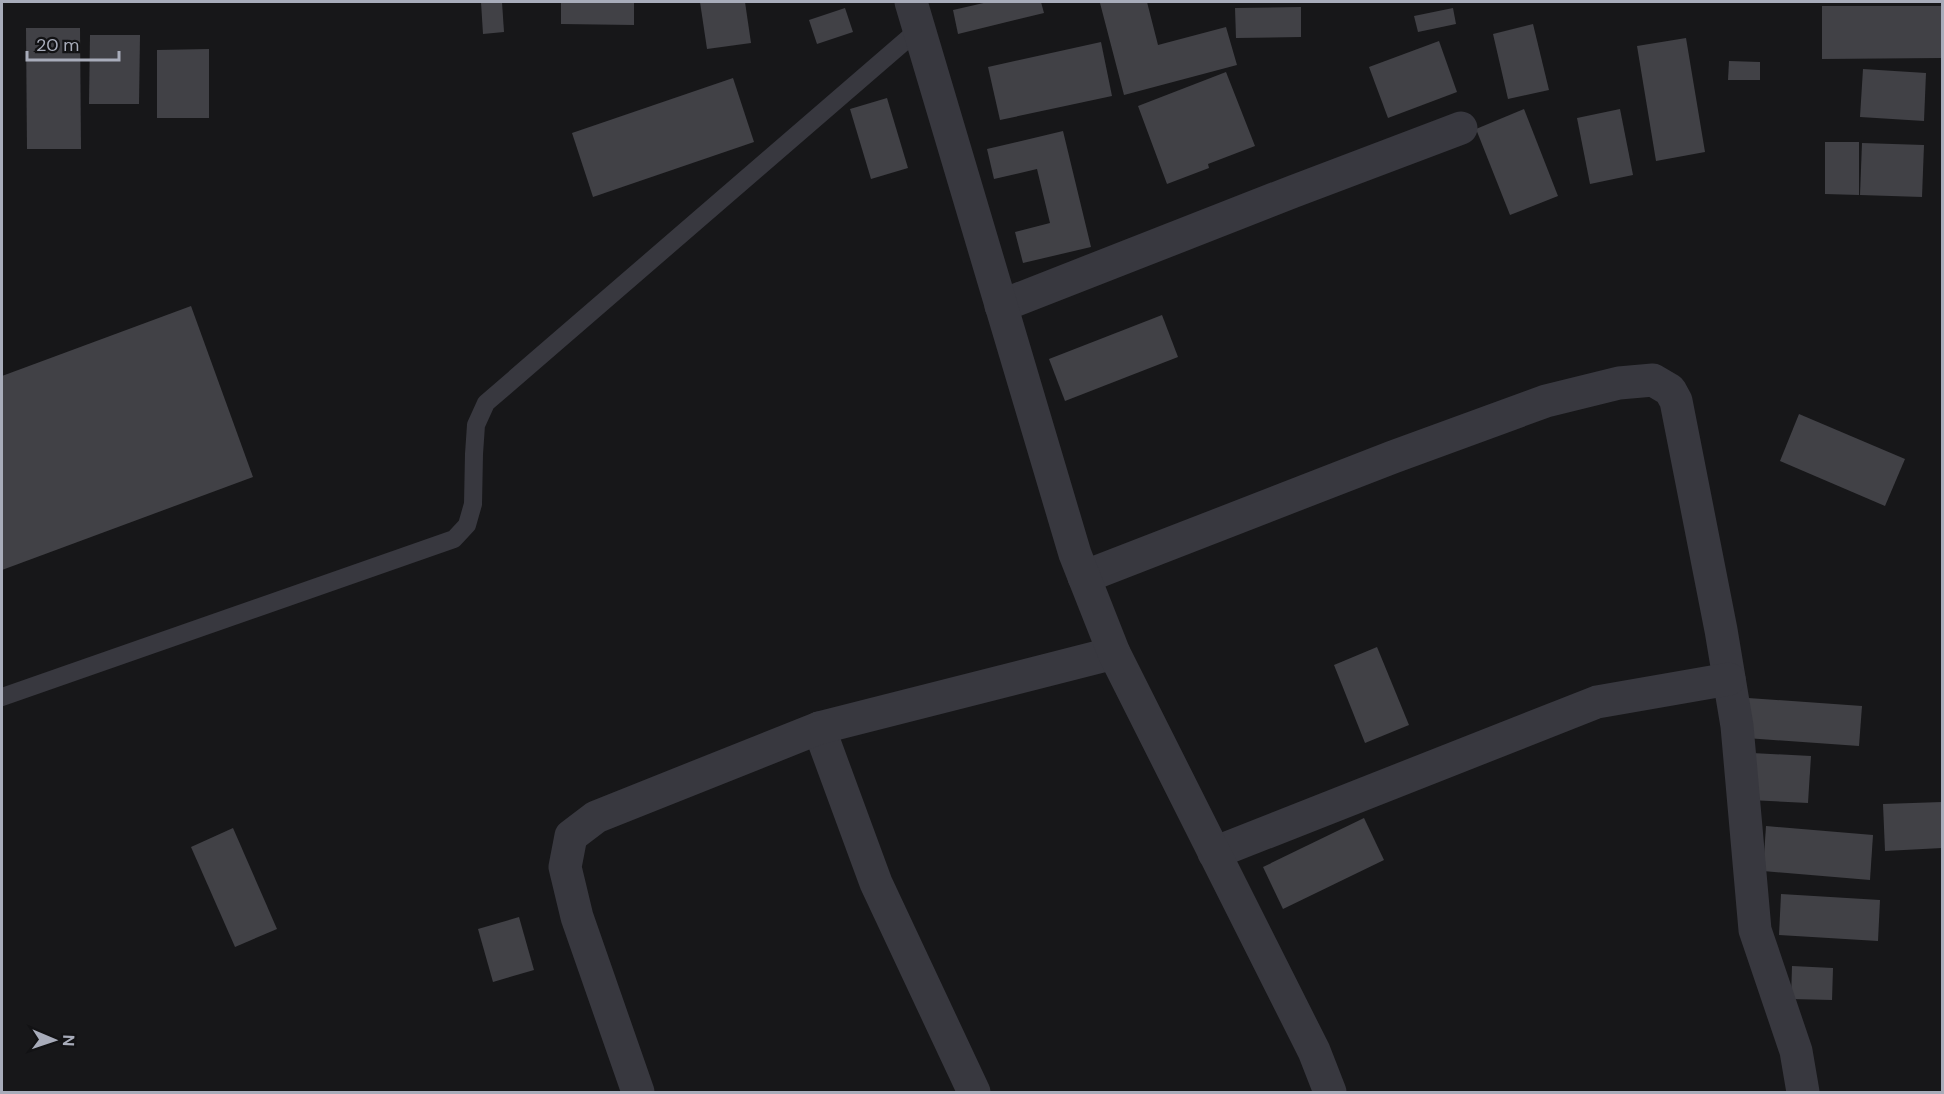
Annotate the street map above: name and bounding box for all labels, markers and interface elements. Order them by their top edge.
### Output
scale bar [27,24,118,62]
text: 20 m [36,33,79,57]
north arrow [24,1010,84,1070]
text: N [58,1034,79,1047]

